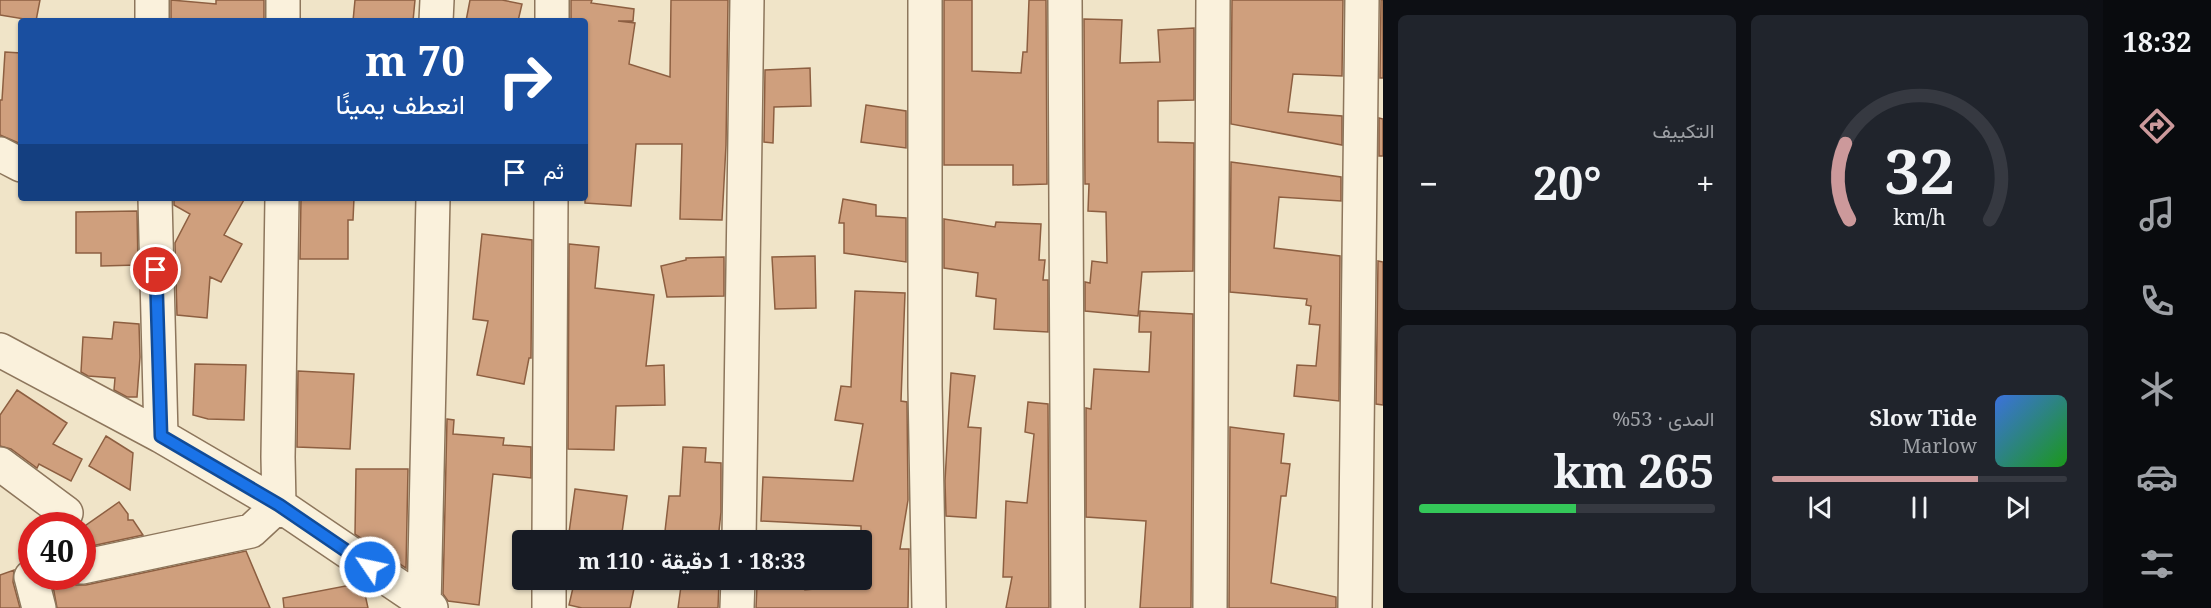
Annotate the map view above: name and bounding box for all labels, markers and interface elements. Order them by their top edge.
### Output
text: 18:32 [2122,23,2192,60]
text: 70 m [365,31,465,88]
icon: right [486,42,564,120]
text: انعطف يمينًا [335,85,465,122]
icon: directions [2136,105,2178,147]
text: التكييف [1652,117,1715,144]
text: 32 [1884,127,1955,212]
text: 20° [1533,152,1602,213]
text: ثم [543,155,564,185]
icon: arrive [498,156,531,189]
text: − [1419,161,1438,206]
text: + [1696,161,1714,206]
icon: music [2136,193,2178,235]
text: km/h [1893,202,1946,231]
pin [130,244,181,295]
icon: arrive [139,253,172,286]
icon: phone [2136,280,2178,322]
icon: climate [2136,368,2178,410]
text: Slow Tide [1869,402,1977,432]
text: المدى · 53% [1612,405,1715,432]
text: Marlow [1903,432,1977,459]
text: 265 km [1553,440,1715,501]
icon: car [2136,456,2178,498]
icon: previous [1804,491,1837,524]
icon: pause [1903,491,1936,524]
icon: next [2001,491,2034,524]
speed limit sign: 40 [18,512,96,590]
position arrow [338,535,402,599]
icon: filters [2136,543,2178,585]
text: 18:33 · 1 دقيقة · 110 m [578,545,806,575]

